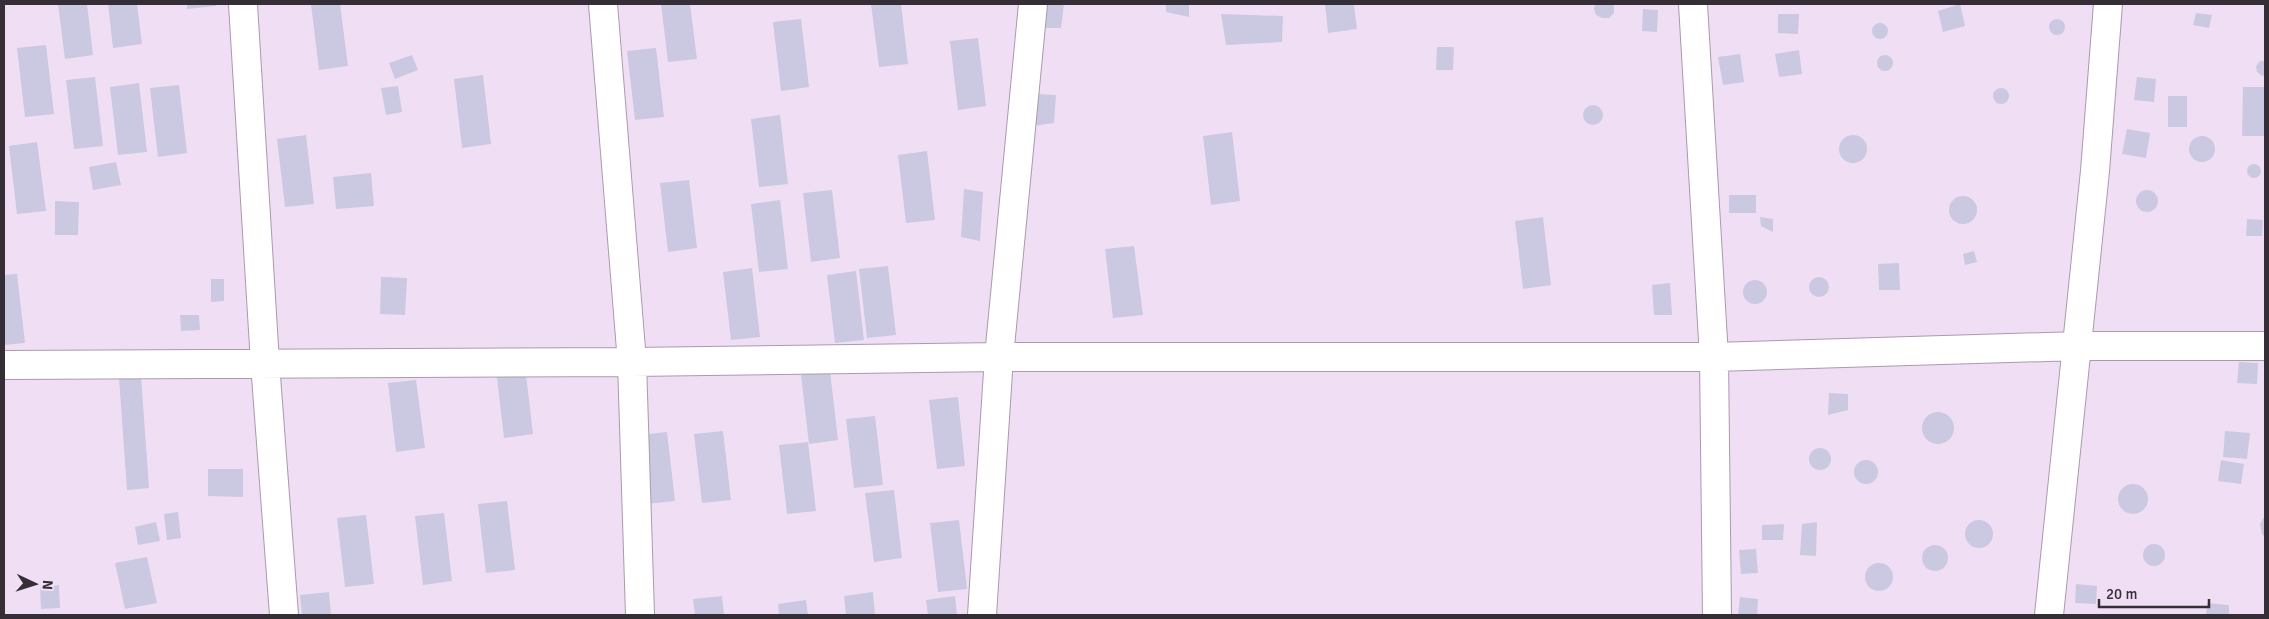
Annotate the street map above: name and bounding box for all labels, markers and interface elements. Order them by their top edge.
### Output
north arrow [10,559,60,609]
scale bar [2099,576,2209,608]
text: N [39,579,56,590]
text: 20 m [2106,585,2137,603]

